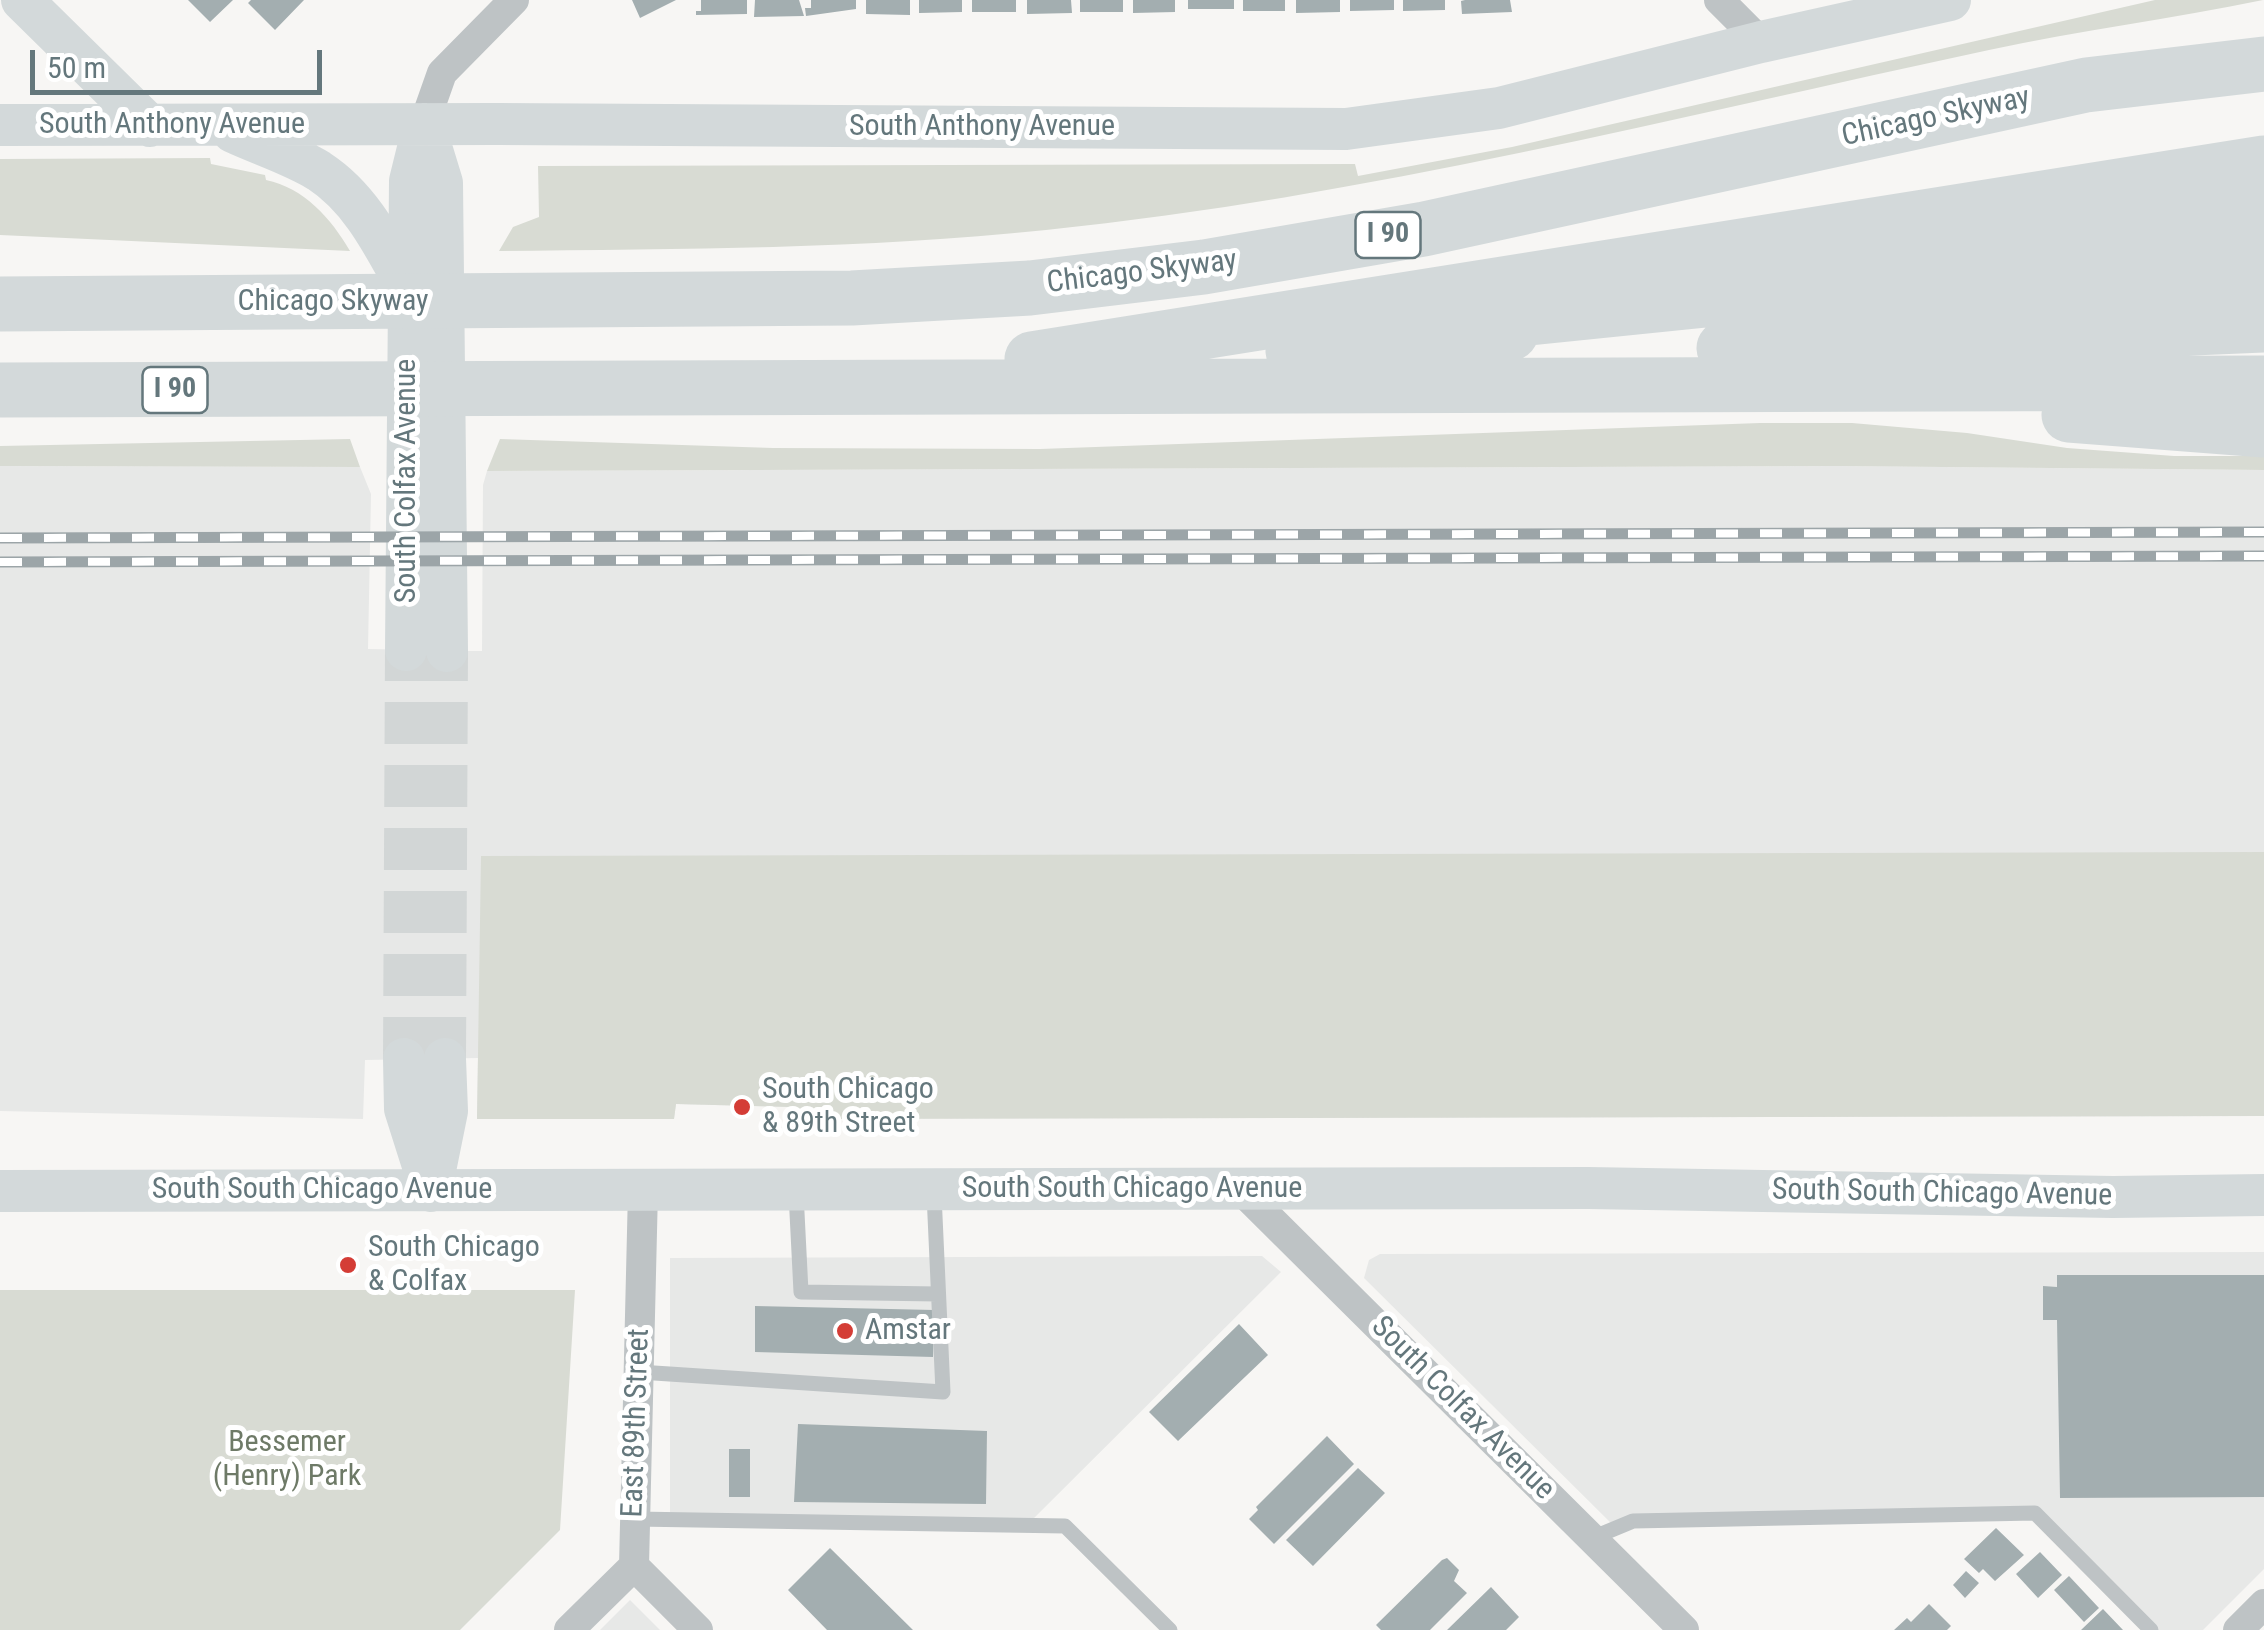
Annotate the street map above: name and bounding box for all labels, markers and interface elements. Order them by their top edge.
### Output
scale bar [35,30,328,92]
text: 50 m [47,50,106,85]
street label: Chicago Skyway [1839,81,2033,155]
street label: South Anthony Avenue [39,107,305,143]
street label: South Anthony Avenue [849,109,1115,145]
road number: I 90 [1356,212,1420,258]
street label: Chicago Skyway [1045,243,1239,303]
street label: Chicago Skyway [237,284,429,320]
street label: South Colfax Avenue [389,359,425,603]
road number: I 90 [142,367,208,413]
place label: South Chicago & 89th Street [762,1072,934,1142]
marker: South Chicago & 89th Street [731,1096,753,1118]
street label: South South Chicago Avenue [962,1171,1302,1207]
street label: South South Chicago Avenue [152,1172,492,1208]
street label: South South Chicago Avenue [1771,1173,2113,1215]
place label: South Chicago & Colfax [368,1230,540,1300]
marker: South Chicago & Colfax [337,1254,359,1276]
street label: South Colfax Avenue [1363,1310,1561,1508]
place label: Amstar [865,1313,951,1349]
marker: Amstar [834,1320,856,1342]
street label: East 89th Street [616,1328,658,1518]
park label: Bessemer (Henry) Park [213,1425,361,1496]

